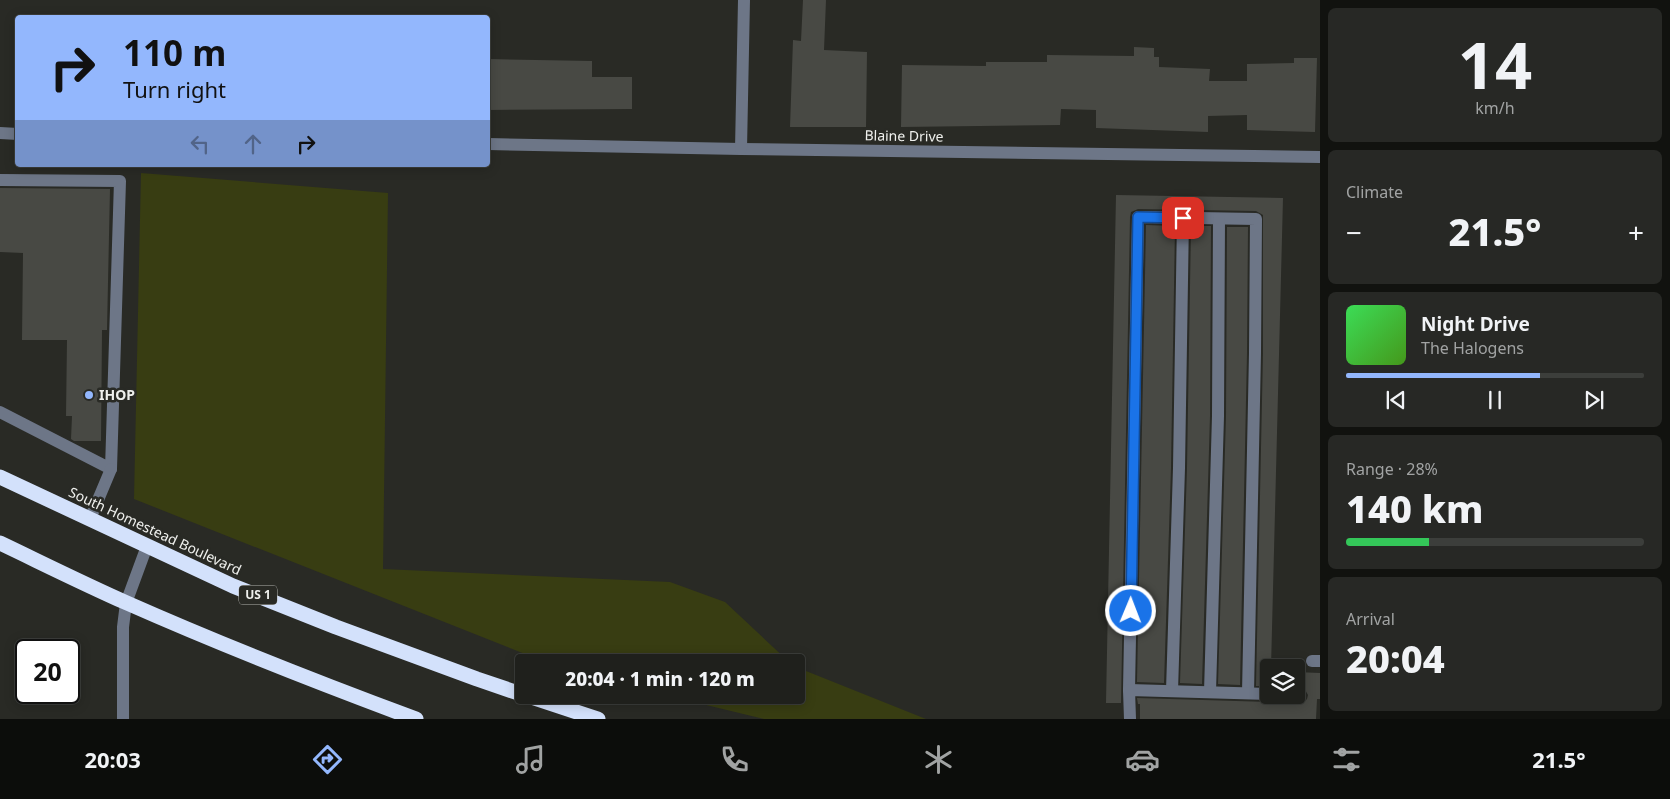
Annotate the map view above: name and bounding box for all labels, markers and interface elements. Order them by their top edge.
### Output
text: 14 [1458,20,1532,108]
text: 110 m [123,29,226,76]
icon: right [40,35,105,100]
text: Turn right [123,74,226,104]
text: km/h [1475,97,1515,119]
street label: Blaine Drive [864,125,944,146]
icon: left [186,130,214,158]
icon: ahead [239,130,267,158]
icon: right [292,130,320,158]
text: Climate [1346,181,1403,203]
pin [1162,197,1204,239]
icon: arrive [1169,204,1197,232]
text: 21.5° [1449,205,1541,257]
text: − [1346,213,1362,251]
text: + [1628,213,1644,251]
text: Night Drive [1421,311,1530,337]
text: The Halogens [1421,337,1524,359]
place label: IHOP [99,385,135,404]
icon: previous [1382,386,1410,414]
icon: pause [1481,386,1509,414]
icon: next [1580,386,1608,414]
marker: IHOP [83,389,95,401]
text: Range · 28% [1346,458,1438,480]
street label: South Homestead Boulevard [66,482,245,579]
text: 140 km [1346,482,1484,534]
position arrow [1104,584,1156,636]
road number: US 1 [239,586,277,604]
text: Arrival [1346,608,1395,630]
text: 20:04 [1346,632,1445,684]
speed limit sign: 20 [15,639,80,704]
map controls [1260,659,1305,704]
button: layers [1260,659,1305,704]
text: 20:04 · 1 min · 120 m [565,666,755,692]
icon: directions [310,742,345,777]
icon: music [513,742,548,777]
icon: phone [717,742,752,777]
icon: climate [921,742,956,777]
icon: car [1125,742,1160,777]
icon: filters [1329,742,1364,777]
text: 20:03 [84,744,141,774]
text: 21.5° [1532,744,1586,774]

